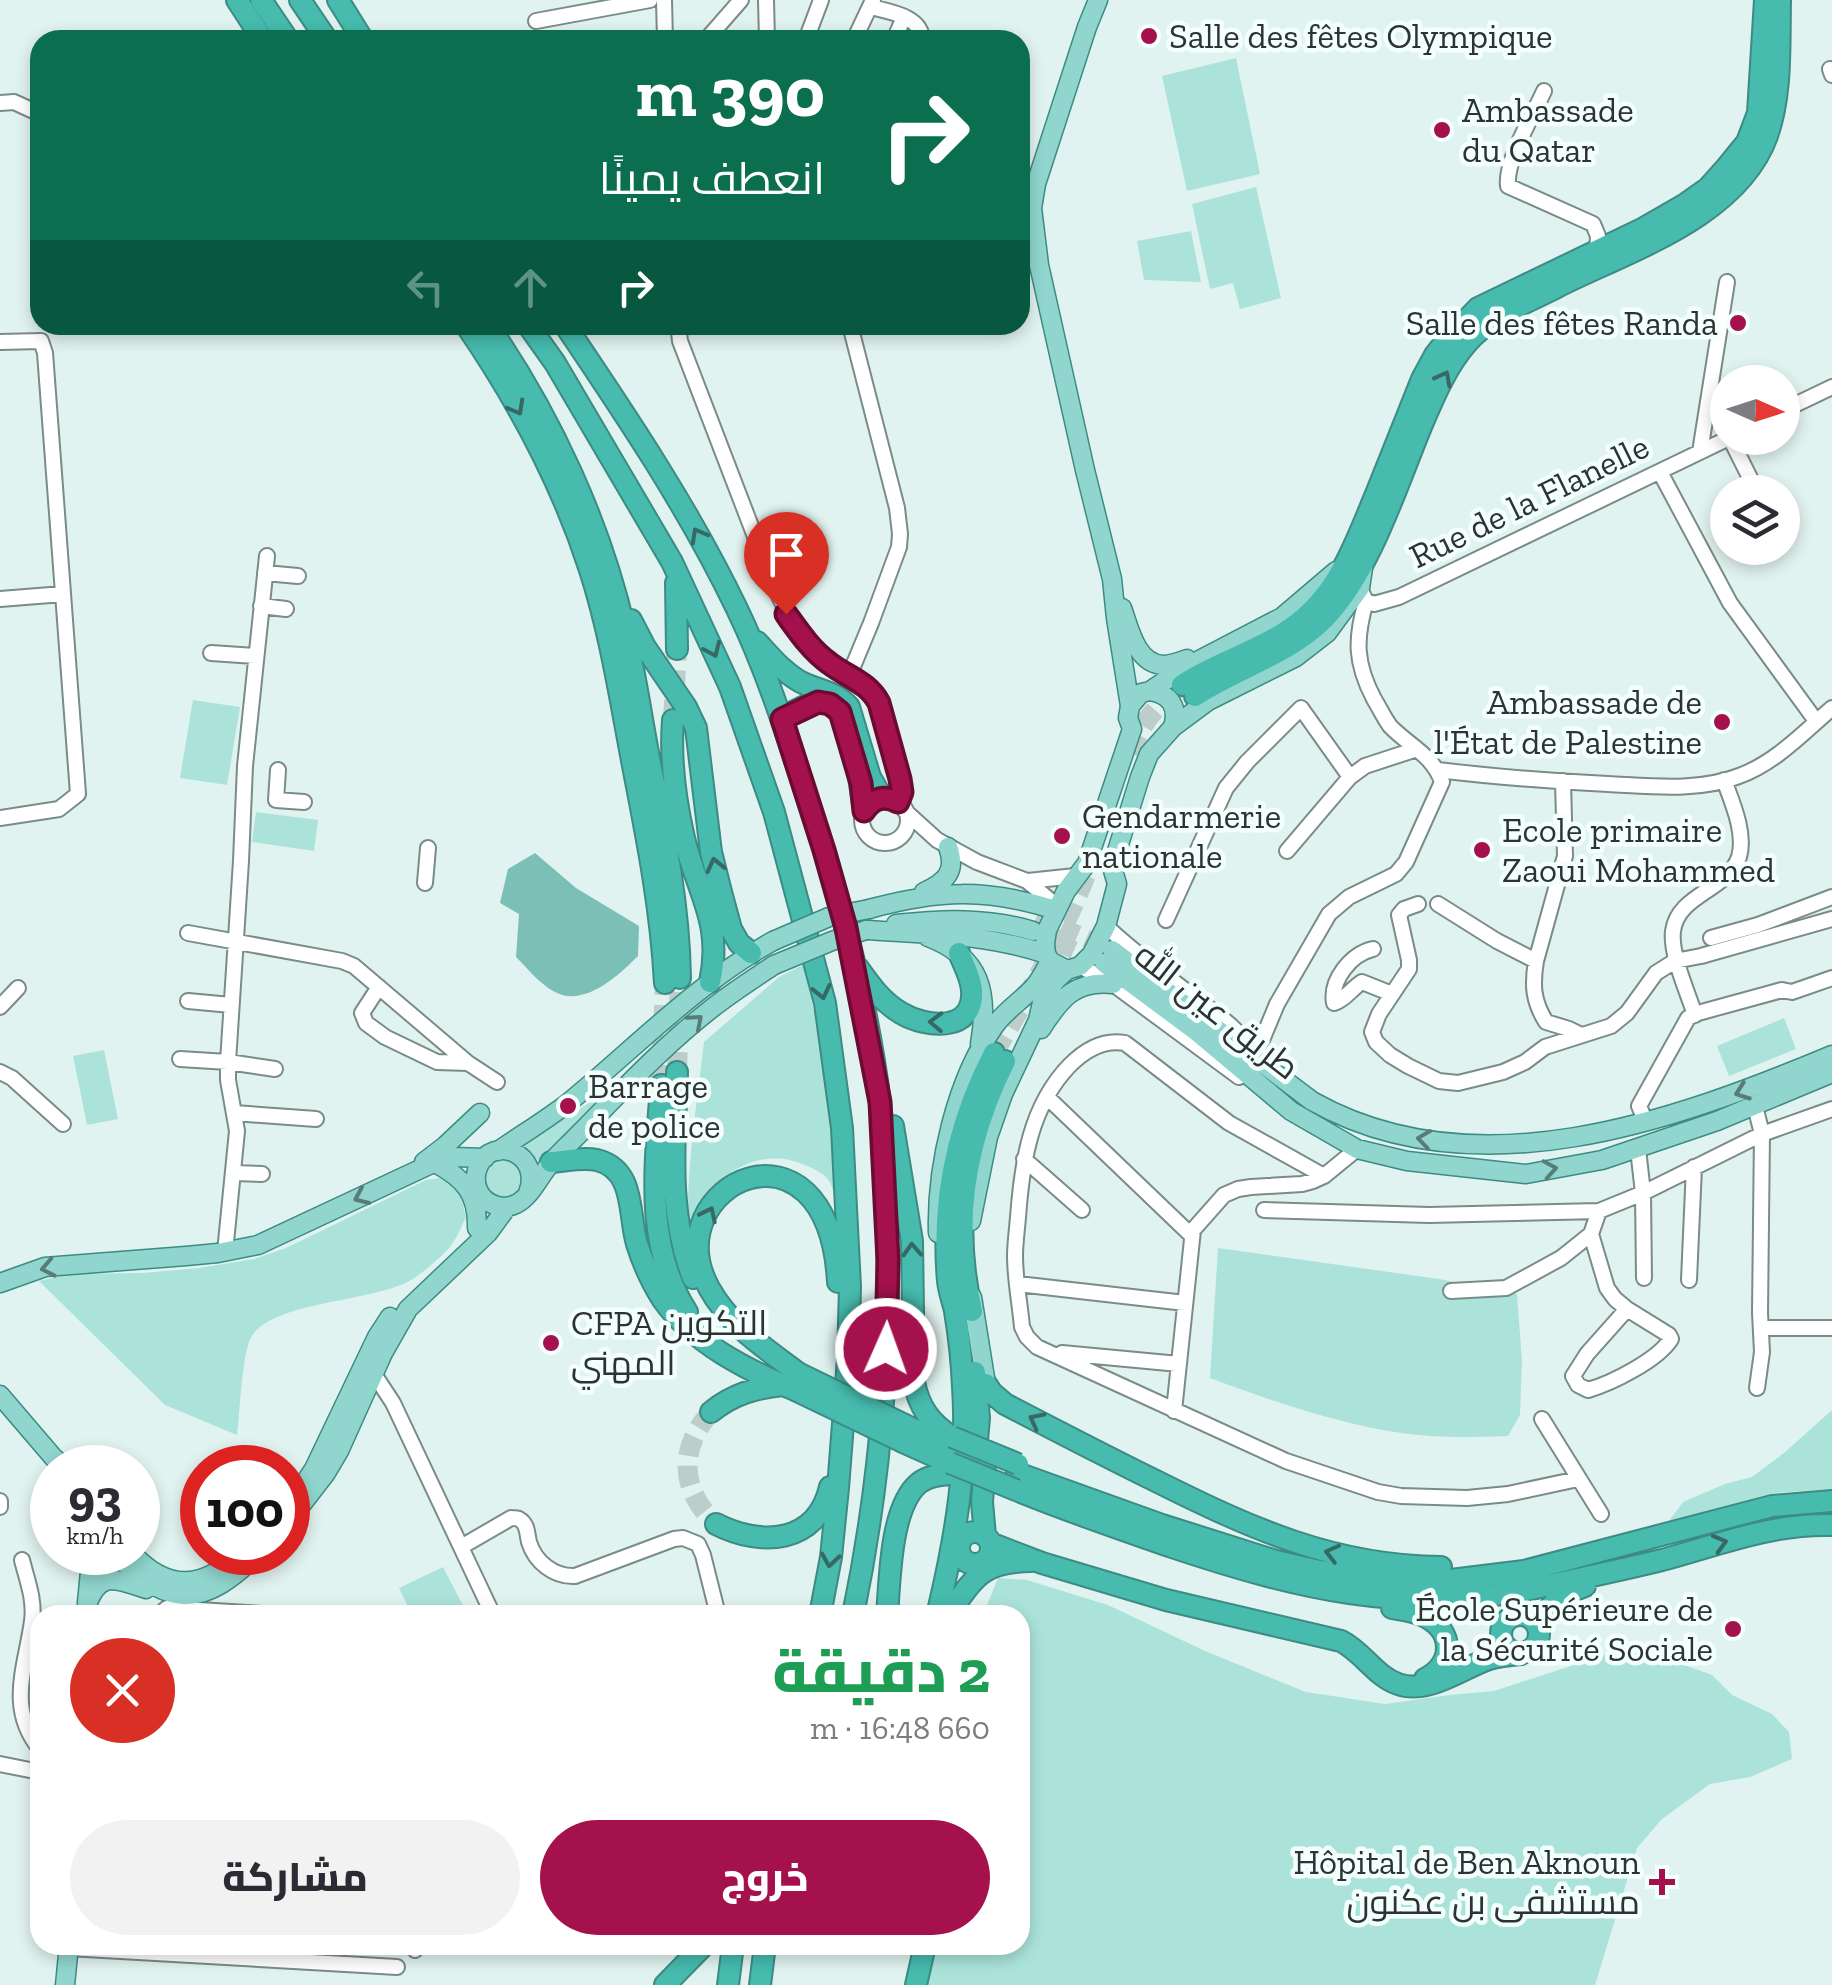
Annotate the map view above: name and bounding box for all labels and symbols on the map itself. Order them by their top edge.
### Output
place label: Salle des fêtes Olympique [1169,15,1552,57]
marker: Salle des fêtes Olympique [1138,25,1160,47]
place label: Ambassade du Qatar [1462,89,1634,171]
marker: Ambassade du Qatar [1431,119,1453,141]
place label: Salle des fêtes Randa [1406,302,1718,344]
marker: Salle des fêtes Randa [1727,312,1749,334]
north arrow [1710,365,1800,455]
one-way arrow [1432,370,1451,388]
one-way arrow [505,397,525,415]
street label: Rue de la Flanelle [1403,425,1655,577]
pin [744,512,829,615]
one-way arrow [691,527,711,545]
one-way arrow [701,640,721,658]
place label: Ambassade de l'État de Palestine [1434,681,1702,763]
marker: Ambassade de l'État de Palestine [1711,711,1733,733]
place label: Gendarmerie nationale [1082,795,1281,877]
place label: Ecole primaire Zaoui Mohammed [1502,809,1775,891]
marker: Gendarmerie nationale [1051,825,1073,847]
marker: Ecole primaire Zaoui Mohammed [1471,839,1493,861]
one-way arrow [705,857,726,874]
street label: طريق عين الله [1126,932,1309,1089]
one-way arrow [810,983,831,1000]
one-way arrow [928,1012,944,1033]
one-way arrow [684,1015,703,1033]
place label: Barrage de police [588,1065,721,1147]
one-way arrow [1734,1080,1751,1101]
marker: Barrage de police [557,1095,579,1117]
one-way arrow [1416,1129,1432,1150]
one-way arrow [1542,1160,1559,1181]
one-way arrow [353,1185,371,1205]
one-way arrow [697,1206,717,1224]
one-way arrow [902,1241,923,1257]
one-way arrow [40,1256,57,1277]
position arrow [834,1297,938,1401]
place label: CFPA التكوين المهني [571,1302,767,1390]
marker: CFPA التكوين المهني [540,1332,562,1354]
one-way arrow [1029,1413,1047,1432]
speed limit sign: 100 [180,1445,310,1575]
one-way arrow [1711,1534,1728,1555]
one-way arrow [1324,1544,1341,1565]
one-way arrow [820,1551,841,1568]
place label: École Supérieure de la Sécurité Sociale [1415,1588,1713,1670]
marker: École Supérieure de la Sécurité Sociale [1722,1618,1744,1640]
place label: Hôpital de Ben Aknoun مستشفى بن عكنون [1293,1841,1640,1923]
marker: Hôpital de Ben Aknoun مستشفى بن عكنون [1649,1869,1675,1895]

